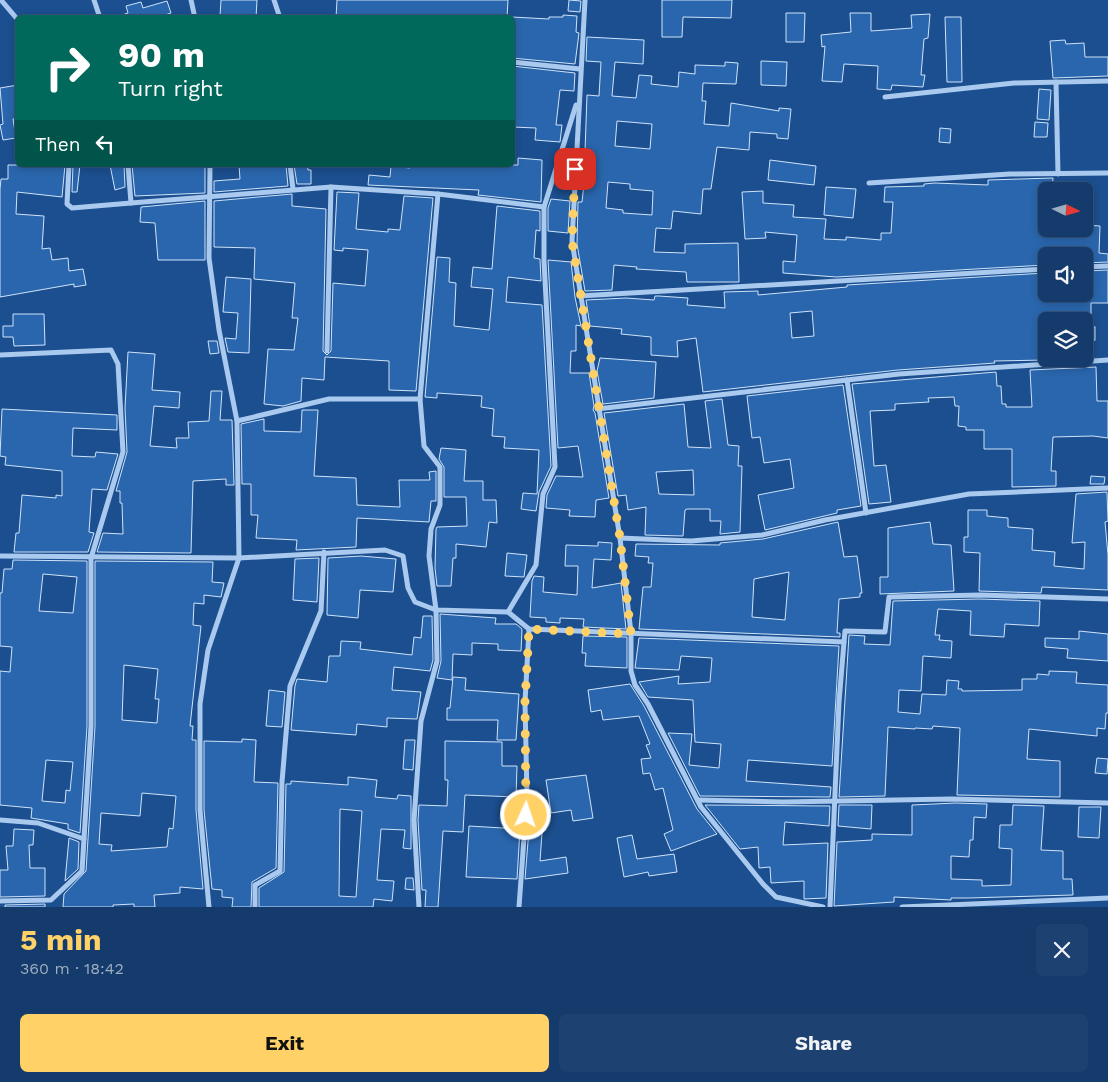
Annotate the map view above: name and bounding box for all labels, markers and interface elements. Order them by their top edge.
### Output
text: 90 m [118,34,205,76]
icon: right [35,35,100,100]
text: Turn right [118,76,223,101]
icon: left [91,130,119,158]
text: Then [35,133,81,156]
pin [554,148,596,190]
icon: arrive [561,155,589,183]
north arrow [1038,182,1092,238]
map controls [1038,182,1093,367]
button: sound [1038,247,1093,302]
button: layers [1038,312,1093,367]
position arrow [499,788,551,840]
text: 5 min [20,922,102,957]
button: close [1036,924,1088,976]
text: 360 m · 18:42 [20,959,124,978]
button: Exit [20,1014,549,1072]
button: Share [559,1014,1088,1072]

